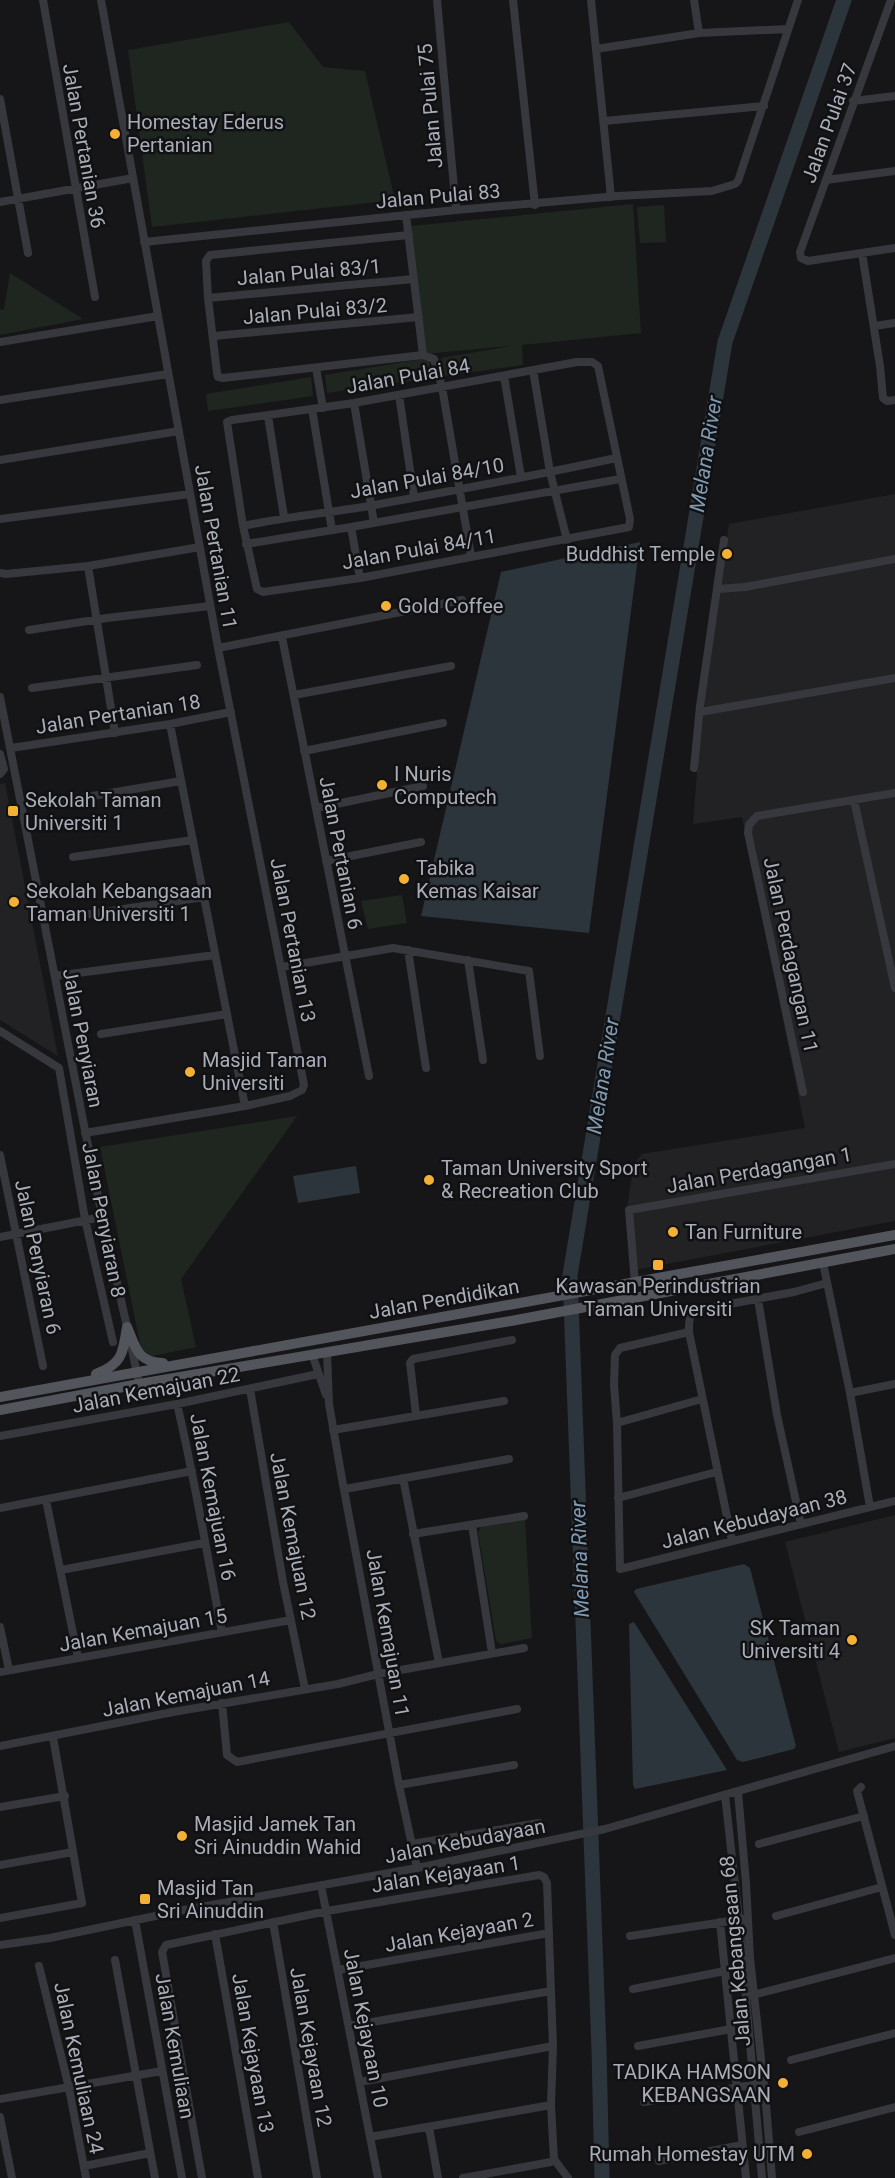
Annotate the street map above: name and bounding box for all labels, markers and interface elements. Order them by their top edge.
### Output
street label: Jalan Pulai 75 [413,43,447,169]
street label: Jalan Pulai 37 [796,60,862,186]
street label: Jalan Pertanian 36 [58,62,110,230]
place label: Homestay Ederus Pertanian [127,110,284,157]
marker: Homestay Ederus Pertanian [108,127,122,141]
street label: Jalan Pulai 83 [375,179,501,213]
street label: Jalan Pulai 83/1 [236,254,382,290]
street label: Jalan Pulai 83/2 [242,293,388,329]
street label: Jalan Pulai 84 [344,353,472,399]
water label: Melana River [685,393,727,514]
street label: Jalan Pulai 84/10 [348,453,506,503]
street label: Jalan Pertanian 11 [190,463,242,631]
street label: Jalan Pulai 84/11 [340,524,498,574]
place label: Buddhist Temple [566,542,715,566]
marker: Buddhist Temple [720,547,734,561]
place label: Gold Coffee [398,594,503,618]
marker: Gold Coffee [379,599,393,613]
street label: Jalan Pertanian 18 [34,689,202,739]
place label: I Nuris Computech [394,762,497,809]
street label: Jalan Pertanian 6 [314,774,368,932]
marker: I Nuris Computech [375,778,389,792]
place label: Sekolah Taman Universiti 1 [25,788,162,835]
marker: Sekolah Taman Universiti 1 [6,804,20,818]
street label: Jalan Perdagangan 11 [759,855,823,1055]
street label: Jalan Pertanian 13 [265,856,321,1024]
place label: Tabika Kemas Kaisar [416,856,539,903]
marker: Tabika Kemas Kaisar [397,872,411,886]
place label: Sekolah Kebangsaan Taman Universiti 1 [26,879,212,926]
marker: Sekolah Kebangsaan Taman Universiti 1 [7,895,21,909]
street label: Jalan Penyiaran [58,966,108,1110]
water label: Melana River [582,1015,624,1136]
place label: Masjid Taman Universiti [202,1048,327,1095]
marker: Masjid Taman Universiti [183,1065,197,1079]
street label: Jalan Penyiaran 8 [77,1140,131,1300]
street label: Jalan Perdagangan 1 [664,1142,854,1198]
place label: Taman University Sport & Recreation Club [441,1156,647,1203]
marker: Taman University Sport & Recreation Club [422,1173,436,1187]
street label: Jalan Penyiaran 6 [10,1177,66,1337]
place label: Tan Furniture [685,1220,802,1244]
marker: Tan Furniture [666,1225,680,1239]
marker: Kawasan Perindustrian Taman Universiti [651,1258,665,1272]
street label: Jalan Pendidikan [367,1274,521,1324]
place label: Kawasan Perindustrian Taman Universiti [555,1274,761,1321]
street label: Jalan Kemajuan 22 [70,1362,242,1418]
street label: Jalan Kemajuan 16 [185,1411,241,1583]
street label: Jalan Kemajuan 12 [265,1450,321,1622]
street label: Jalan Kebudayaan 38 [659,1484,849,1554]
water label: Melana River [566,1499,594,1618]
street label: Jalan Kemajuan 11 [361,1547,415,1719]
street label: Jalan Kemajuan 15 [57,1603,229,1657]
place label: SK Taman Universiti 4 [741,1616,840,1663]
marker: SK Taman Universiti 4 [845,1633,859,1647]
street label: Jalan Kemajuan 14 [100,1666,272,1722]
place label: Masjid Jamek Tan Sri Ainuddin Wahid [194,1812,361,1859]
street label: Jalan Kebudayaan [383,1814,547,1868]
marker: Masjid Jamek Tan Sri Ainuddin Wahid [175,1829,189,1843]
street label: Jalan Kejayaan 1 [370,1850,522,1898]
street label: Jalan Kebangsaan 68 [715,1855,755,2047]
place label: Masjid Tan Sri Ainuddin [157,1876,264,1923]
marker: Masjid Tan Sri Ainuddin [138,1892,152,1906]
street label: Jalan Kejayaan 2 [383,1907,535,1957]
street label: Jalan Kejayaan 10 [339,1946,393,2110]
street label: Jalan Kejayaan 12 [285,1965,337,2129]
street label: Jalan Kemuliaan [150,1971,200,2121]
street label: Jalan Kejayaan 13 [227,1971,279,2135]
street label: Jalan Kemuliaan 24 [49,1980,109,2156]
place label: TADIKA HAMSON KEBANGSAAN [613,2060,771,2107]
marker: TADIKA HAMSON KEBANGSAAN [776,2076,790,2090]
place label: Rumah Homestay UTM [589,2142,795,2166]
marker: Rumah Homestay UTM [800,2147,814,2161]

